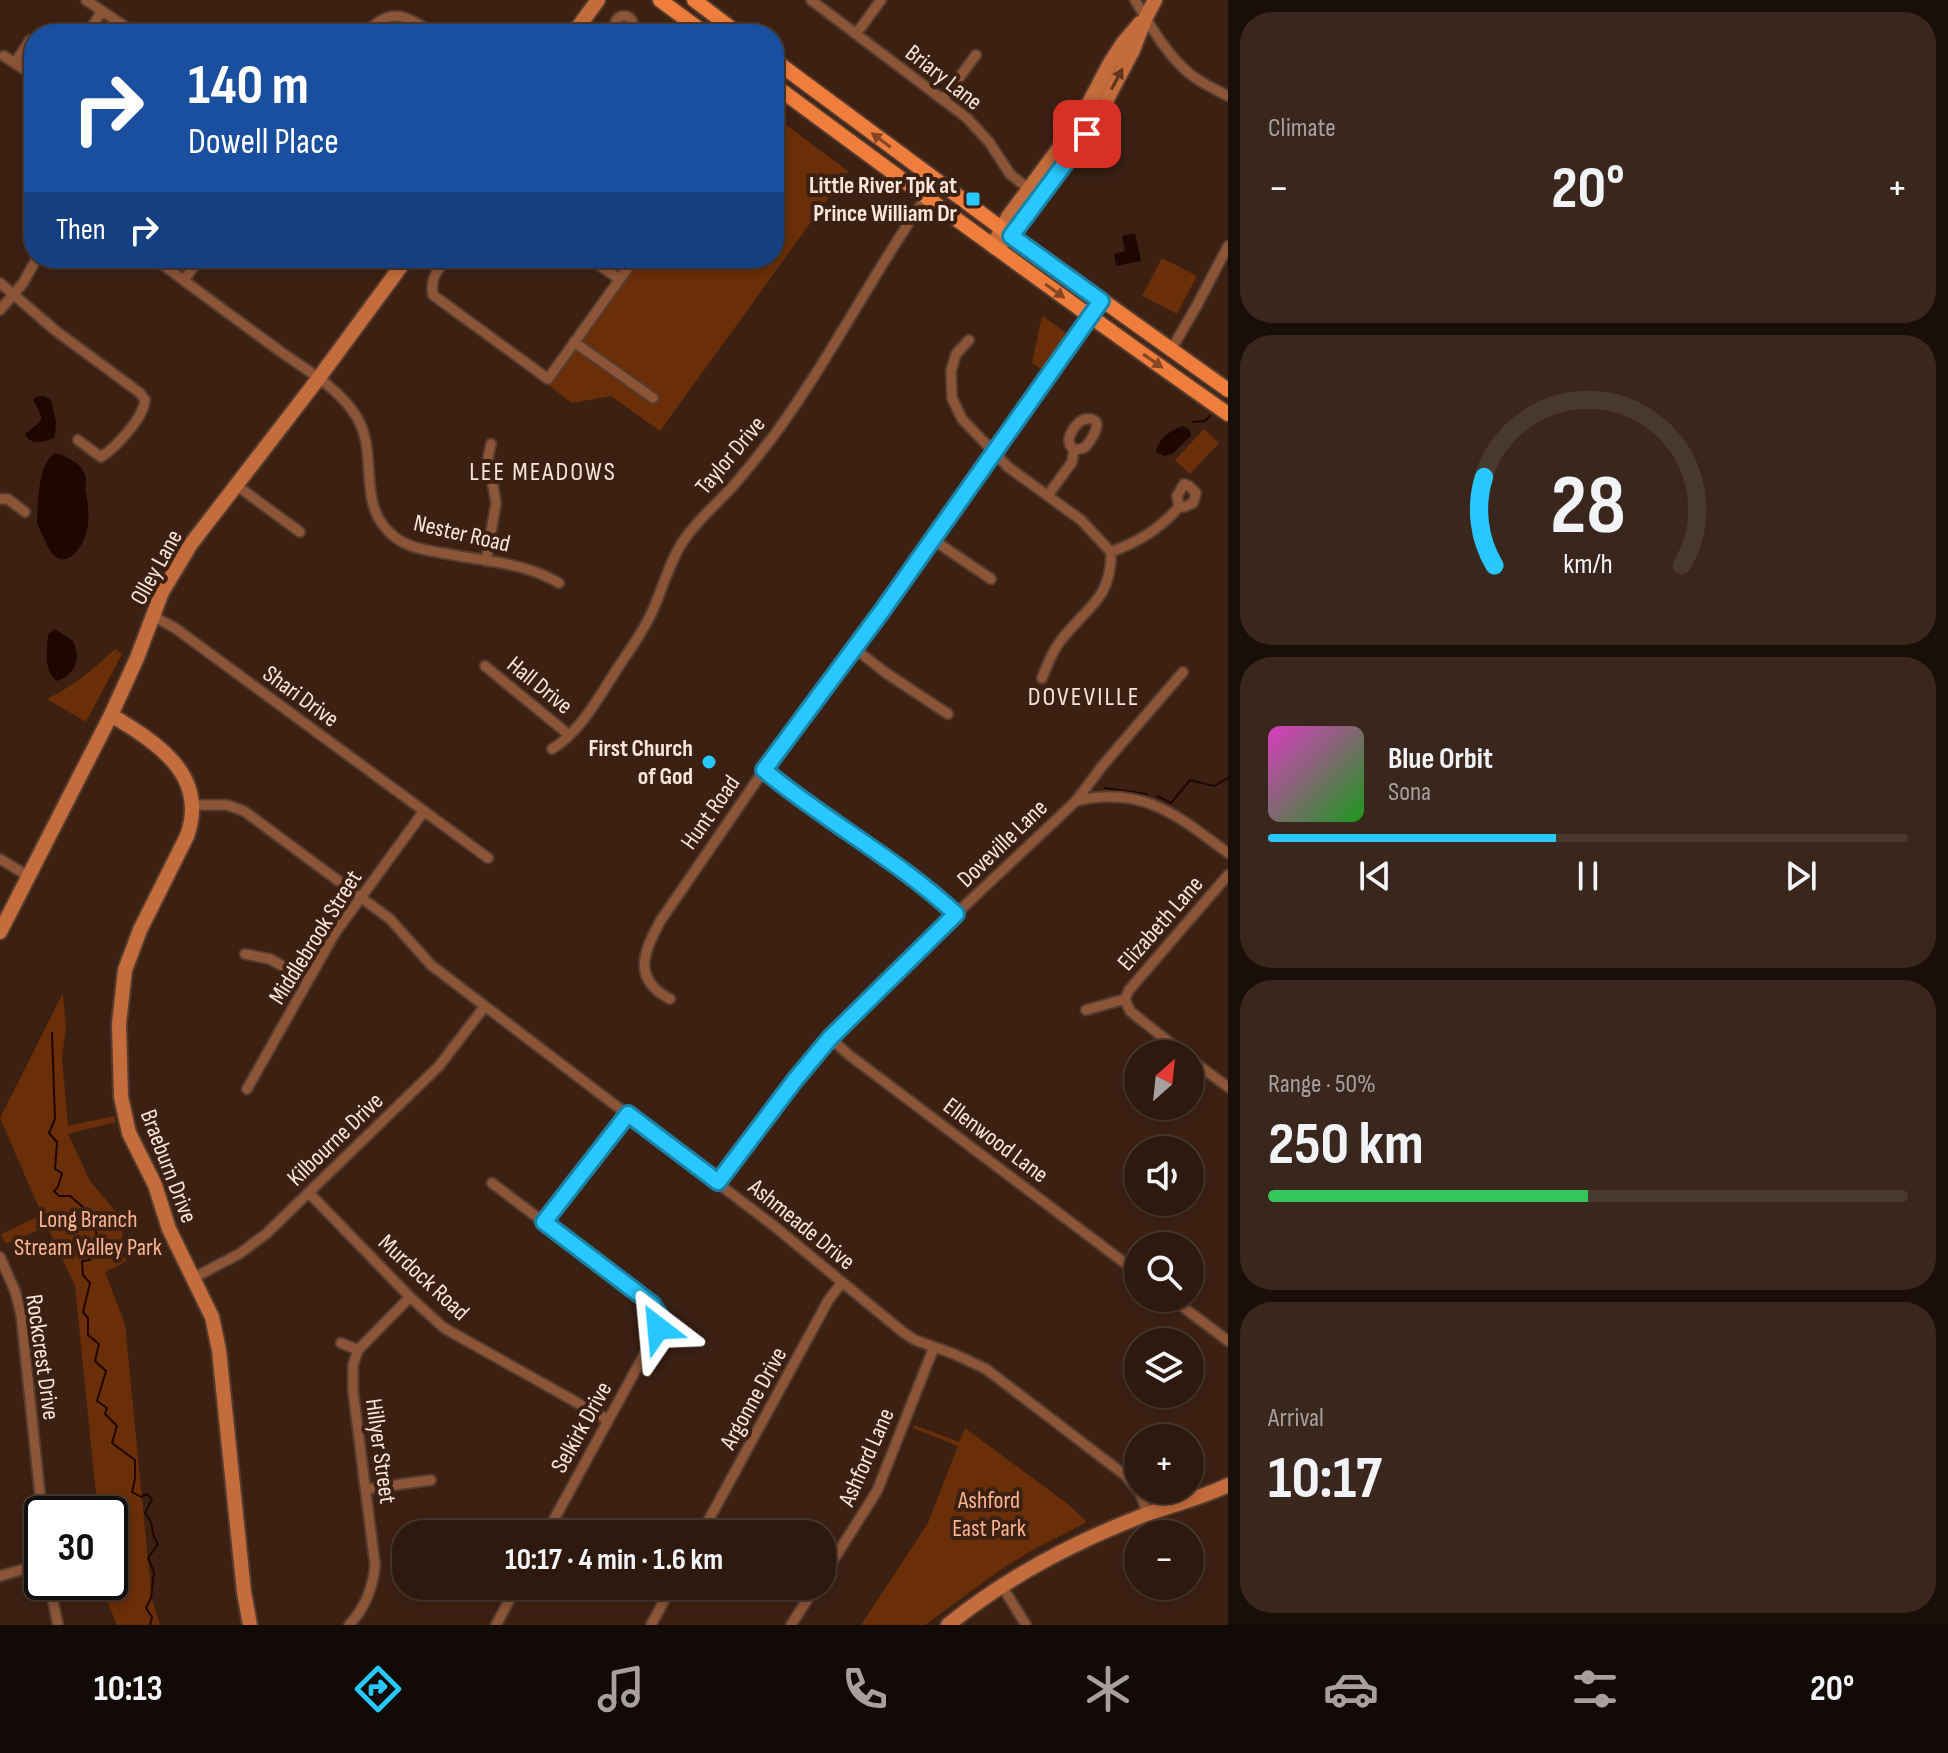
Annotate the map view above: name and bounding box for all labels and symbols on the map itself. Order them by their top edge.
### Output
street label: Briary Lane [900,38,988,116]
one-way arrow [1111,67,1124,90]
pin [1053,100,1121,168]
one-way arrow [870,132,892,148]
place label: Little River Tpk at Prince William Dr [809,171,958,228]
marker: Little River Tpk at Prince William Dr [964,190,982,208]
one-way arrow [1044,283,1065,298]
one-way arrow [1143,353,1164,368]
street label: Taylor Drive [689,410,772,500]
district label: LEE MEADOWS [469,457,617,488]
street label: Nester Road [411,508,513,559]
street label: Olley Lane [124,525,189,610]
street label: Hall Drive [501,650,578,721]
street label: Shari Drive [257,659,344,734]
district label: DOVEVILLE [1028,682,1140,713]
place label: First Church of God [589,734,693,791]
marker: First Church of God [700,753,718,771]
street label: Hunt Road [674,770,746,855]
street label: Doveville Lane [951,793,1054,894]
street label: Middlebrook Street [263,865,368,1010]
street label: Elizabeth Lane [1111,870,1209,977]
north arrow [1124,1040,1204,1120]
street label: Kilbourne Drive [281,1086,389,1192]
street label: Ellenwood Lane [938,1092,1054,1189]
street label: Braeburn Drive [134,1105,203,1227]
street label: Ashmeade Drive [742,1172,861,1276]
park label: Long Branch Stream Valley Park [14,1205,162,1262]
street label: Murdock Road [372,1228,475,1327]
position arrow [616,1286,700,1370]
street label: Rockcrest Drive [19,1292,66,1422]
street label: Argonne Drive [713,1342,793,1455]
street label: Selkirk Drive [545,1377,618,1478]
street label: Hillyer Street [359,1397,402,1505]
street label: Ashford Lane [832,1404,901,1512]
park label: Ashford East Park [952,1486,1026,1543]
speed limit sign: 30 [24,1496,128,1600]

